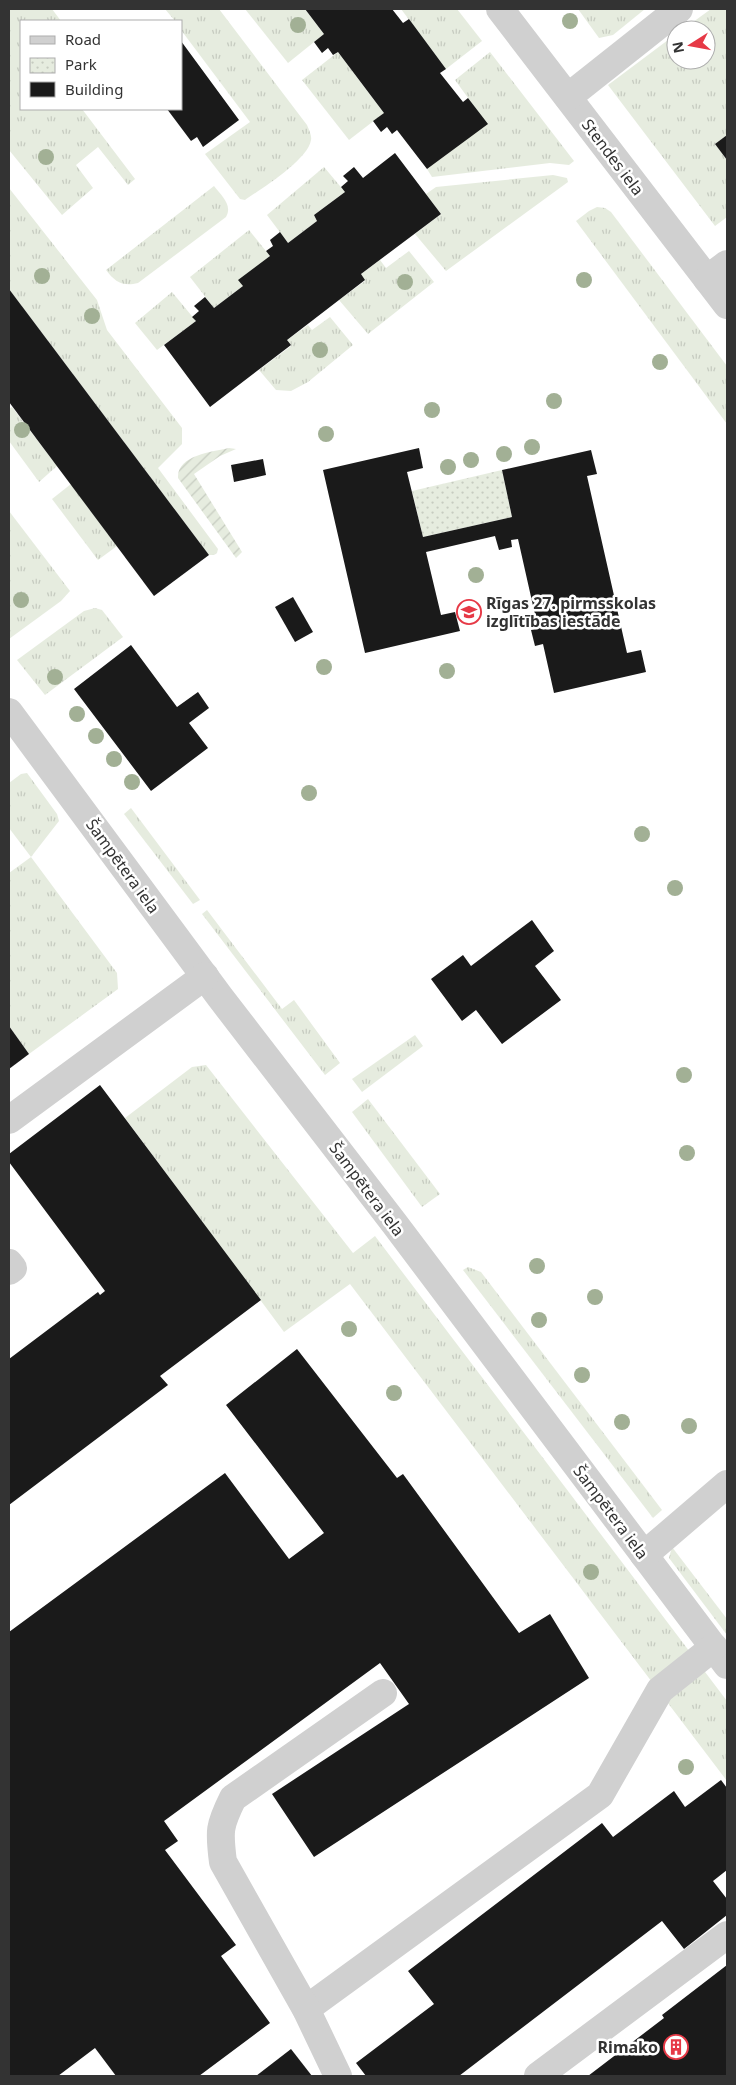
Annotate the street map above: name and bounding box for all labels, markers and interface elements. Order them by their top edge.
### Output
legend [20,20,182,110]
north arrow [666,20,716,70]
text: Road [65,29,101,49]
text: N [667,40,688,55]
text: Park [65,54,97,74]
text: Building [65,79,123,99]
street label: Stendes iela [577,114,649,200]
place label: Rīgas 27. pirmsskolas izglītības iestāde [486,592,656,632]
school or university icon: Rīgas 27. pirmsskolas izglītības iestāde [456,599,482,625]
street label: Šampētera iela [81,814,165,918]
street label: Šampētera iela [324,1138,410,1240]
street label: Šampētera iela [568,1461,654,1563]
building icon: Rimako [663,2034,689,2060]
place label: Rimako [598,2036,658,2058]

